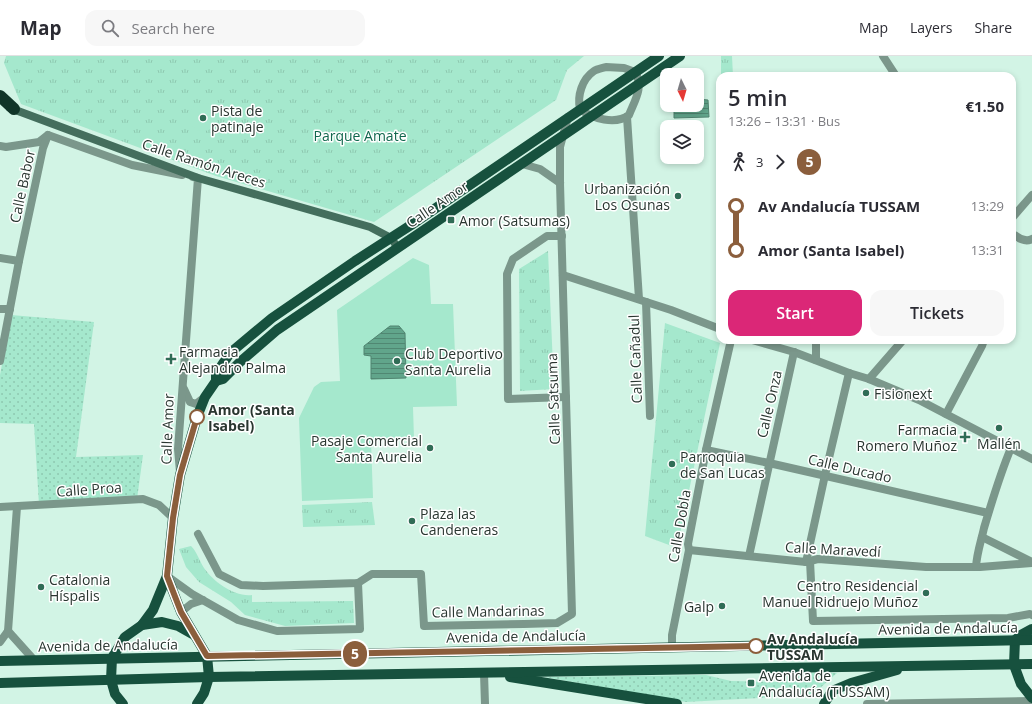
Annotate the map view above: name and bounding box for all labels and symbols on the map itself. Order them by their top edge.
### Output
north arrow [660,68,704,112]
place label: Pista de patinaje [211,101,264,136]
marker: Pista de patinaje [198,113,208,123]
park label: Parque Amate [313,126,407,145]
street label: Calle Ramón Areces [140,134,269,192]
street label: Calle Babor [5,147,39,225]
street label: Calle Amor [402,176,472,232]
place label: Urbanización Los Osunas [584,179,670,214]
marker: Urbanización Los Osunas [673,191,683,201]
place label: Amor (Satsumas) [459,211,570,230]
marker: Amor (Satsumas) [446,215,456,225]
street label: Calle Cañadul [624,314,646,404]
place label: Farmacia Alejandro Palma [179,342,286,377]
place label: Club Deportivo Santa Aurelia [405,344,503,379]
street label: Calle Satsuma [542,353,564,445]
marker: Farmacia Alejandro Palma [166,354,176,364]
marker: Club Deportivo Santa Aurelia [392,356,402,366]
street label: Calle Onza [752,368,786,440]
place label: Fisionext [874,384,932,403]
marker: Fisionext [861,388,871,398]
street label: Calle Amor [156,393,178,465]
place label: Amor (Santa Isabel) [208,400,295,435]
marker: Amor (Santa Isabel) [189,409,205,425]
place label: Farmacia Romero Muñoz [857,420,957,455]
marker: Mallén [994,423,1004,433]
place label: Pasaje Comercial Santa Aurelia [311,431,422,466]
marker: Farmacia Romero Muñoz [960,432,970,442]
place label: Mallén [977,434,1021,453]
marker: Pasaje Comercial Santa Aurelia [425,443,435,453]
place label: Parroquia de San Lucas [680,447,765,482]
street label: Calle Ducado [806,449,894,487]
marker: Parroquia de San Lucas [667,459,677,469]
street label: Calle Proa [56,477,122,501]
street label: Calle Dobla [663,488,695,564]
place label: Plaza las Candeneras [420,504,499,539]
marker: Plaza las Candeneras [407,516,417,526]
street label: Calle Maravedí [785,537,882,561]
place label: Catalonia Híspalis [49,570,110,605]
place label: Centro Residencial Manuel Ridruejo Muñoz [762,576,918,611]
marker: Catalonia Híspalis [36,582,46,592]
marker: Centro Residencial Manuel Ridruejo Muñoz [921,588,931,598]
place label: Galp [684,597,714,616]
street label: Calle Mandarinas [431,601,545,621]
marker: Galp [717,601,727,611]
street label: Avenida de Andalucía [878,617,1018,639]
street label: Avenida de Andalucía [446,625,586,647]
place label: Av Andalucía TUSSAM [767,629,858,664]
street label: Avenida de Andalucía [38,634,178,656]
marker: Av Andalucía TUSSAM [748,638,764,654]
line badge: 5 [342,641,368,667]
place label: Avenida de Andalucía (TUSSAM) [759,666,890,701]
marker: Avenida de Andalucía (TUSSAM) [746,678,756,688]

